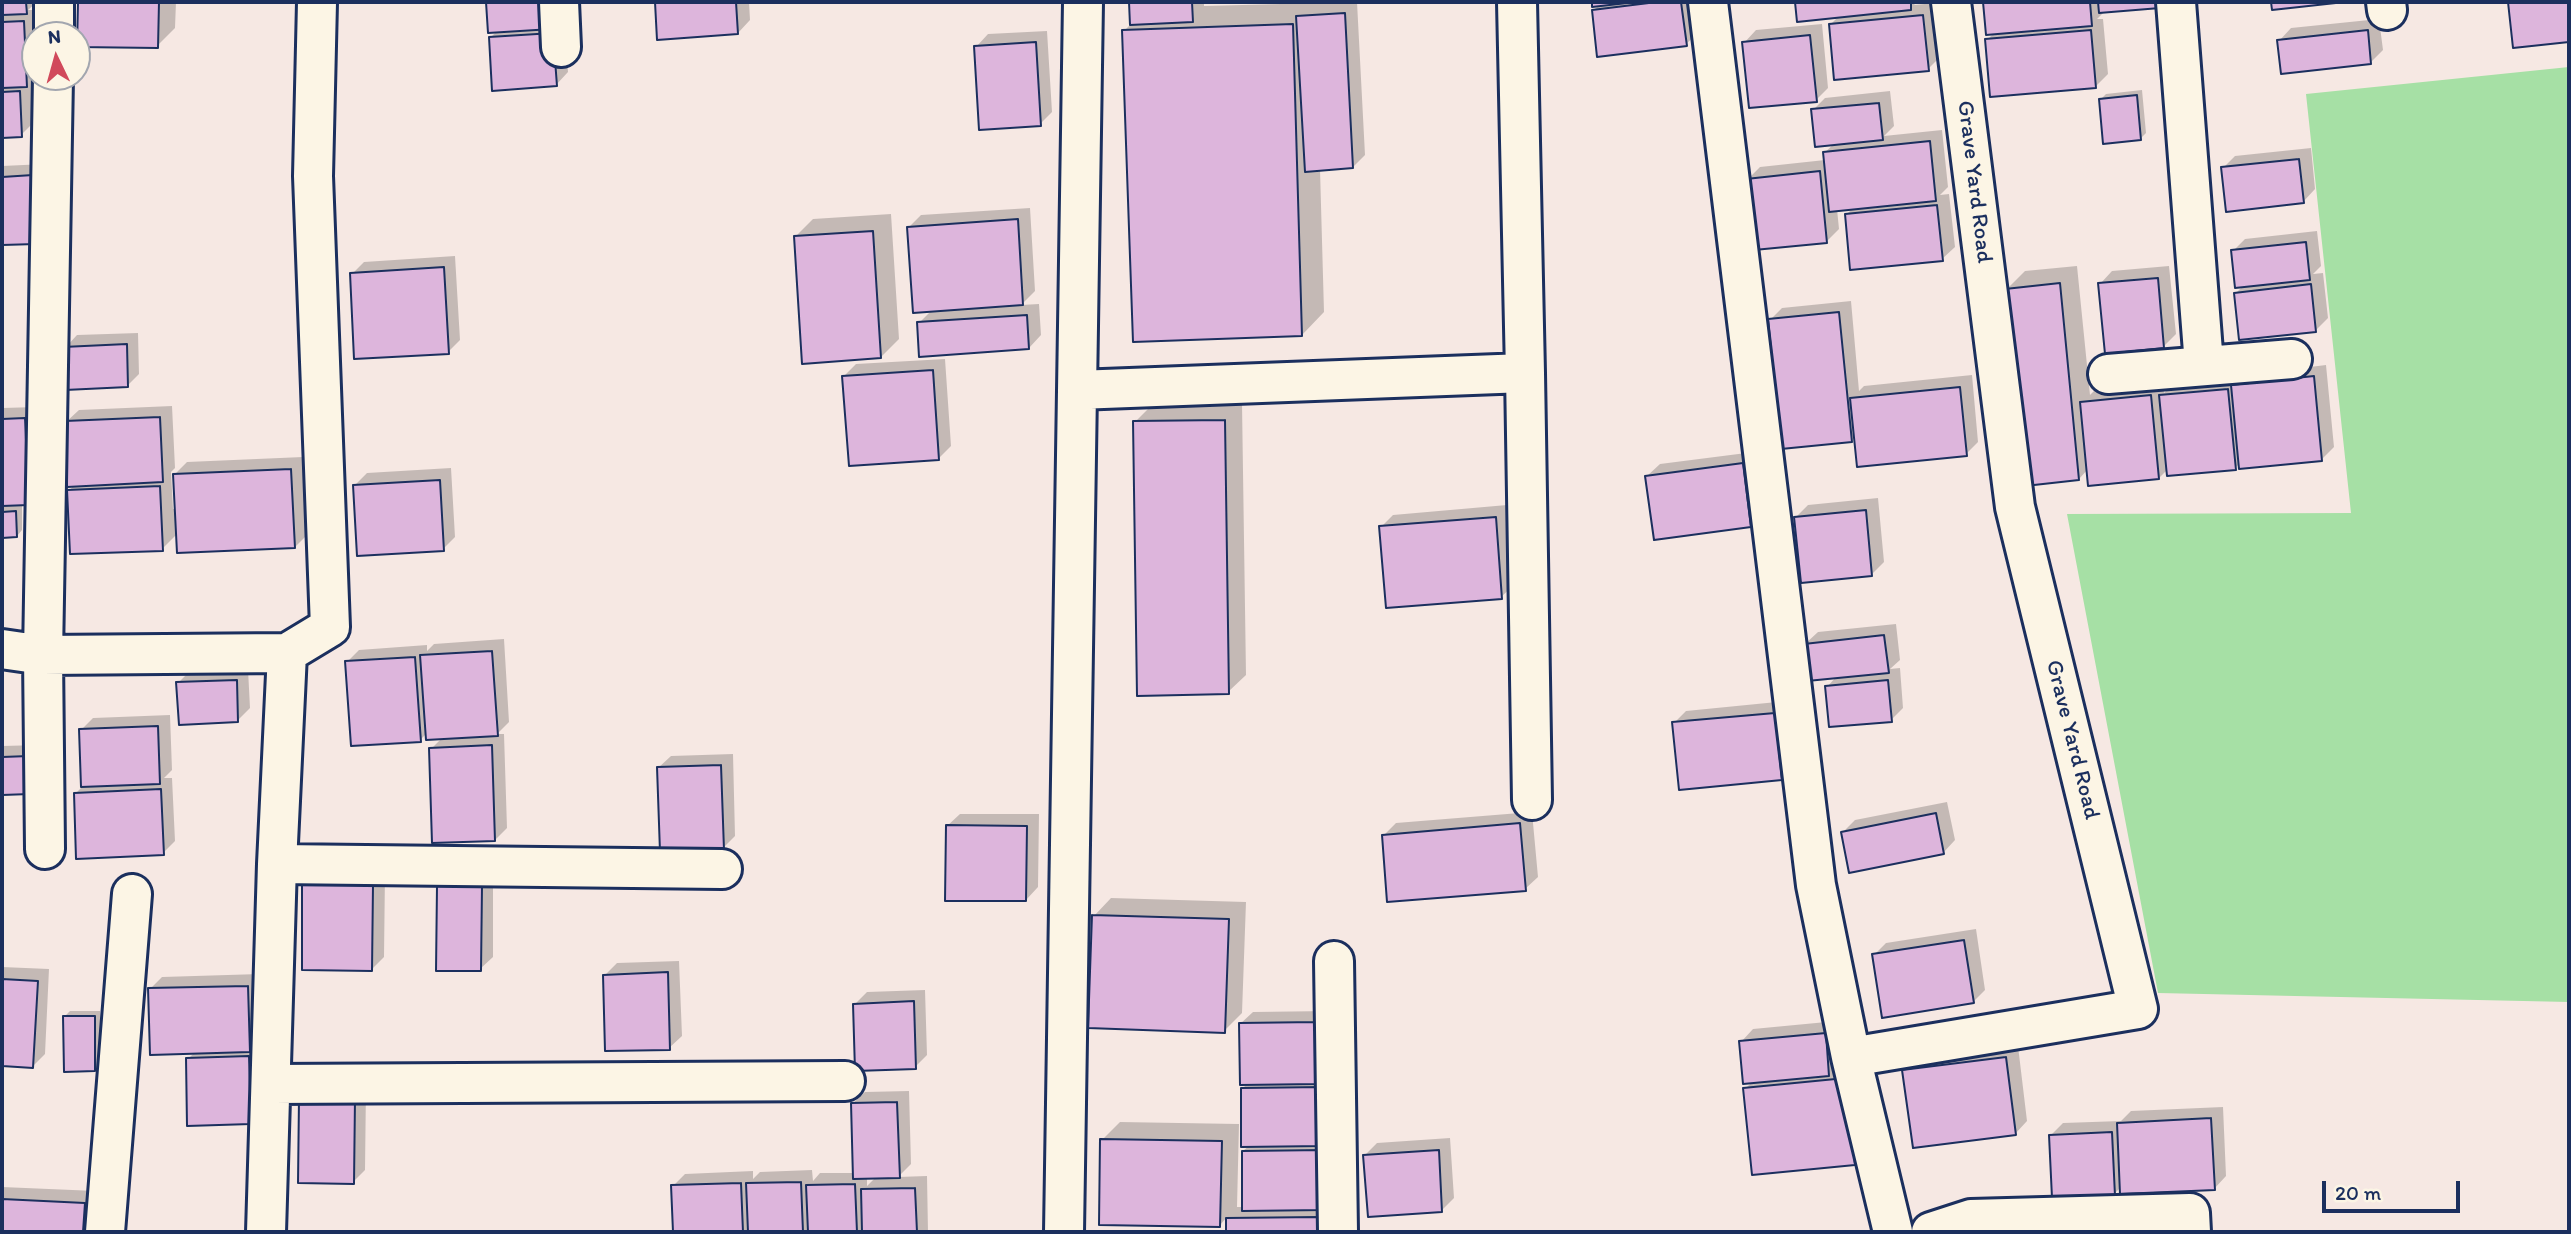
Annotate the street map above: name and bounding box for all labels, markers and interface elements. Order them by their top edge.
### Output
north arrow [21,21,91,91]
text: N [47,25,62,49]
street label: Grave Yard Road [1950,99,1998,265]
street label: Grave Yard Road [2039,657,2105,823]
scale bar [2326,1168,2464,1212]
text: 20 m [2335,1180,2381,1205]

